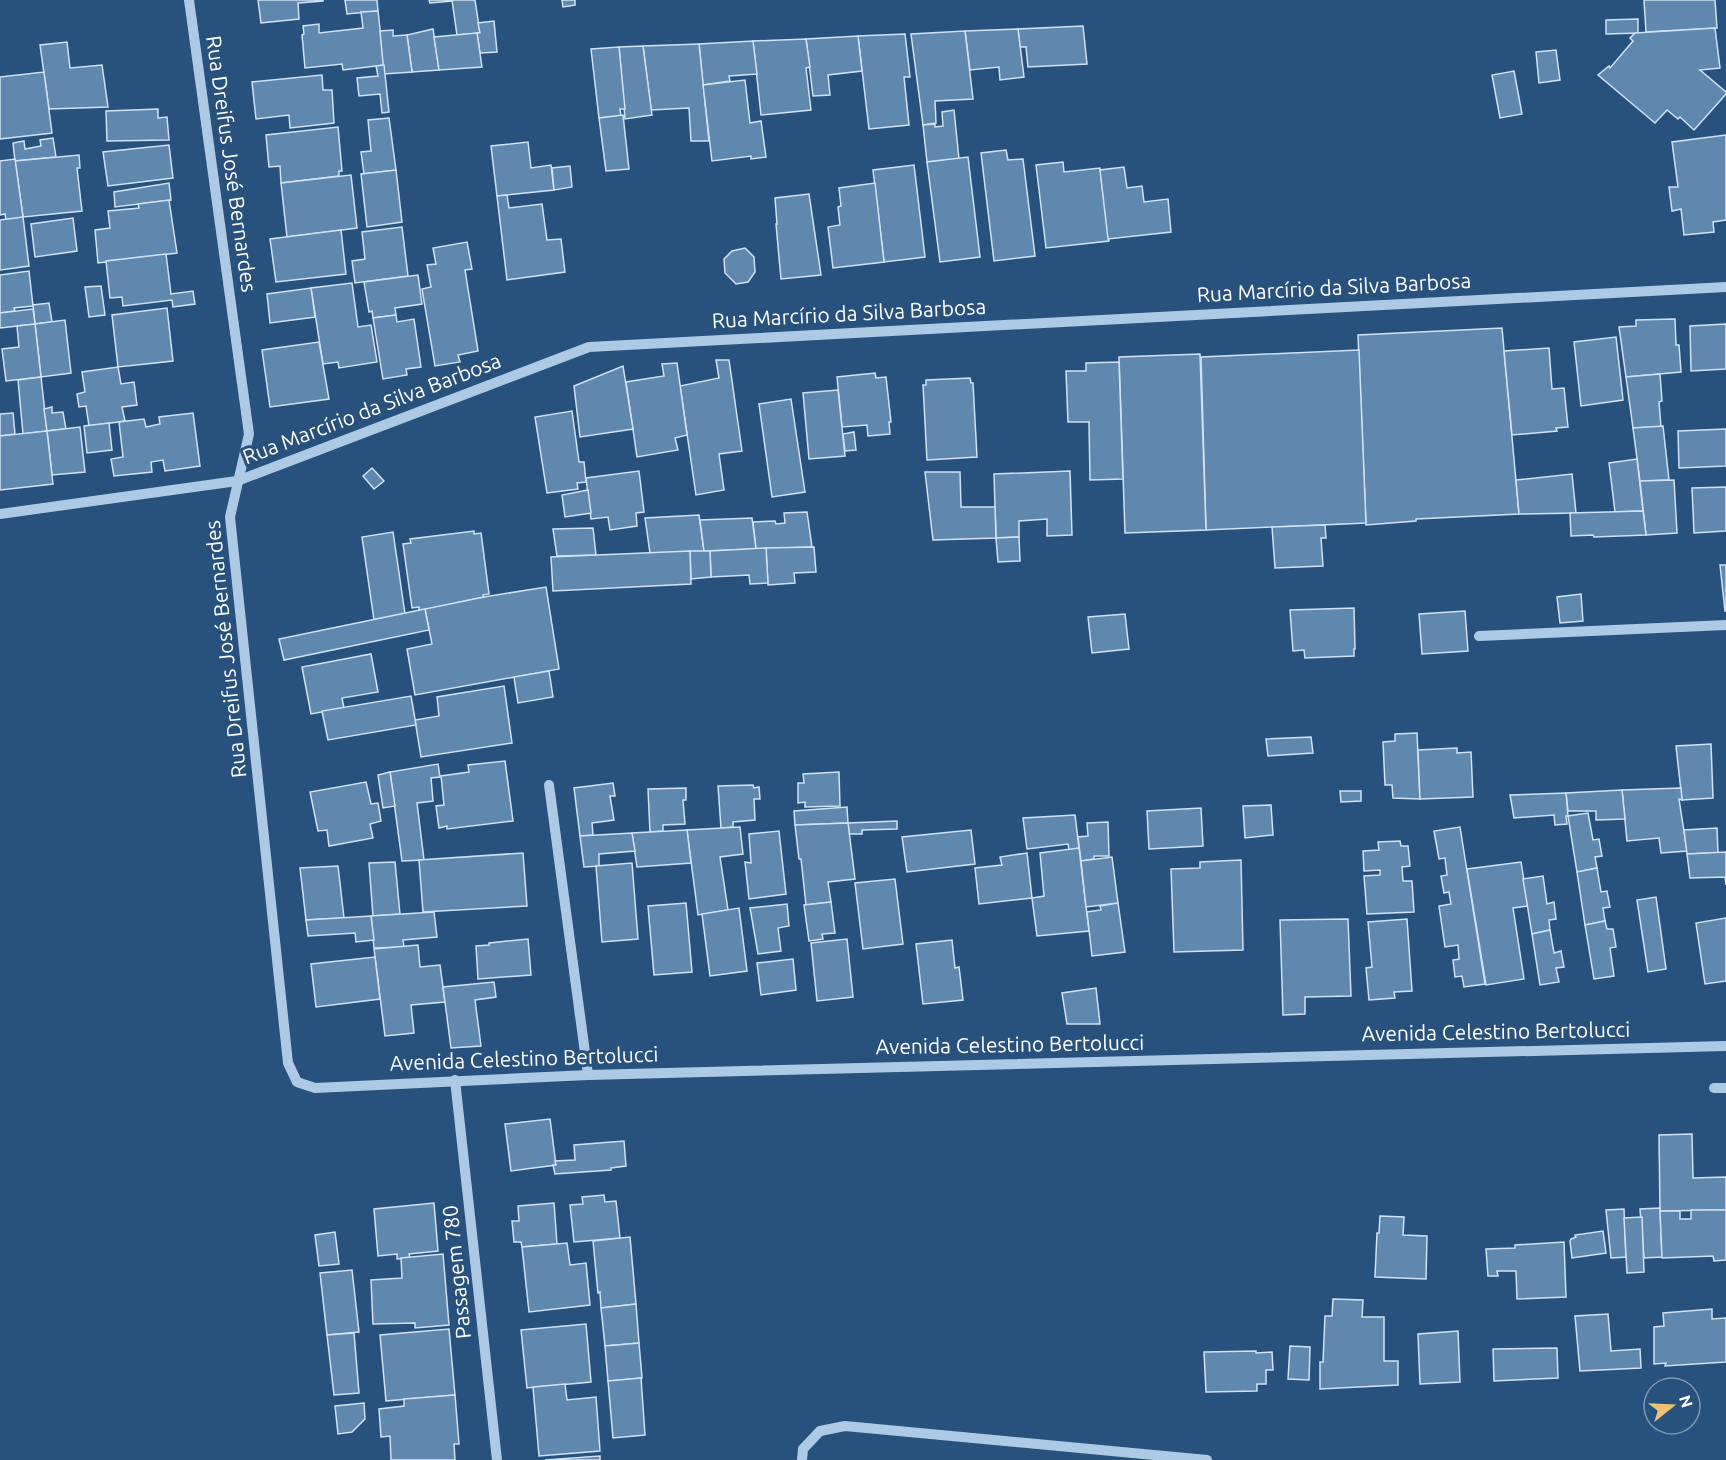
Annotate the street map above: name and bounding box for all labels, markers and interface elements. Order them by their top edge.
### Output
street label: Rua Dreifus José Bernardes [202,34,262,294]
street label: Rua Marcírio da Silva Barbosa [1196,268,1472,306]
street label: Rua Marcírio da Silva Barbosa [711,294,987,332]
street label: Rua Marcírio da Silva Barbosa [239,348,504,468]
street label: Rua Dreifus José Bernardes [200,519,250,779]
street label: Avenida Celestino Bertolucci [1361,1017,1631,1045]
street label: Avenida Celestino Bertolucci [875,1030,1145,1058]
street label: Avenida Celestino Bertolucci [389,1041,659,1075]
street label: Passagem 780 [437,1204,475,1340]
north arrow [1642,1376,1702,1436]
text: N [1676,1393,1697,1410]

